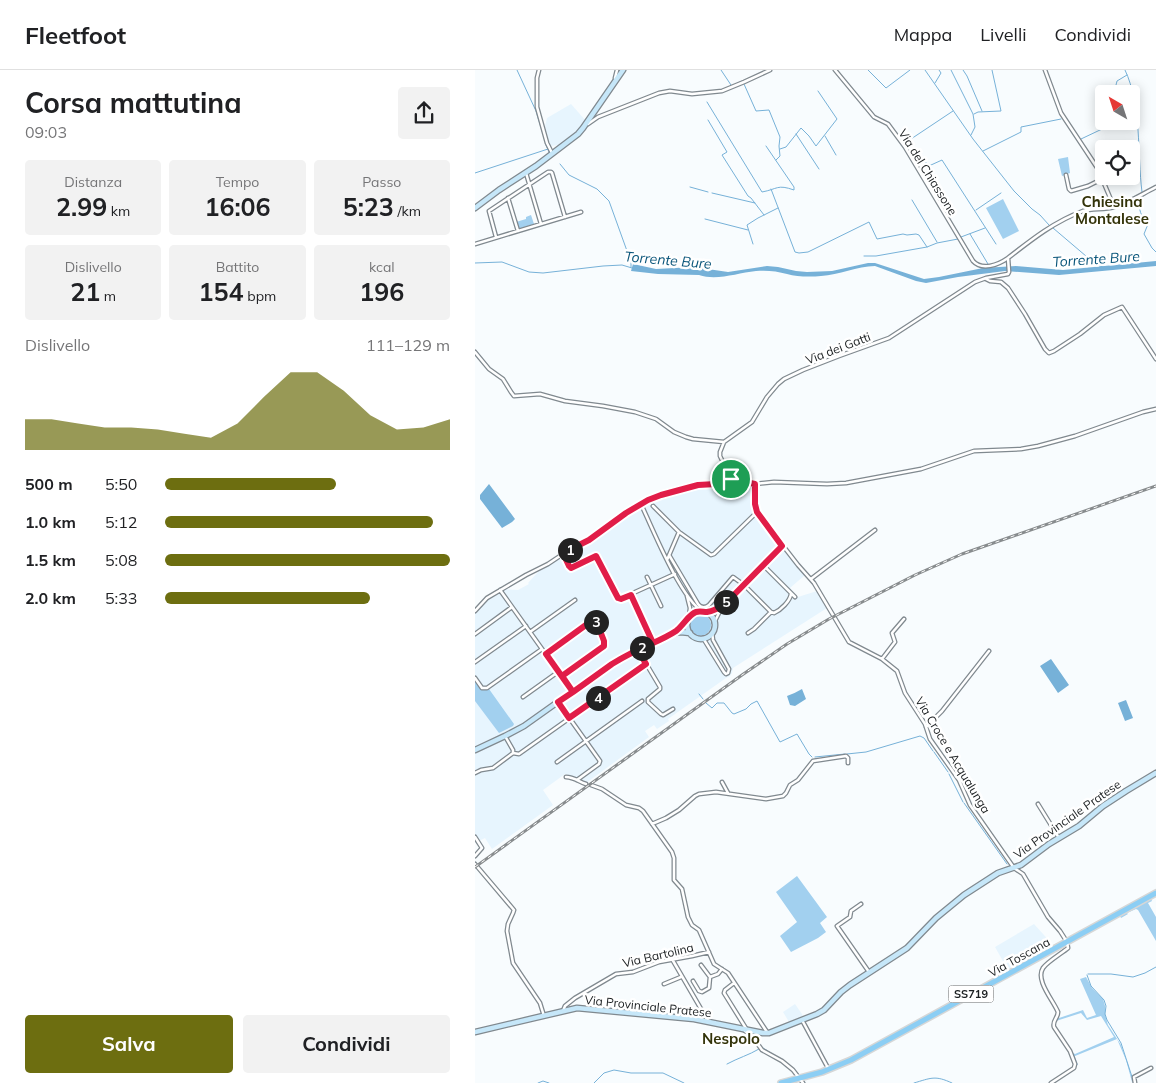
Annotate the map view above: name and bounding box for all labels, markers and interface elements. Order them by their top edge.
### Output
text: Fleetfoot [25,20,126,50]
text: Mappa [894,23,952,46]
text: Livelli [980,23,1026,46]
text: Condividi [1054,23,1131,46]
text: Corsa mattutina [25,85,242,120]
north arrow [1095,85,1140,130]
map controls [1095,85,1140,185]
button: share [398,87,450,139]
text: 09:03 [25,122,67,142]
street label: Via del Chiassone [895,126,961,218]
button: locate [1095,140,1140,185]
text: Distanza [64,173,122,191]
text: Tempo [216,173,259,191]
text: Passo [362,173,401,191]
text: 2.99 [56,191,107,222]
text: 16:06 [204,191,271,222]
text: 5:23 [343,191,394,222]
district label: Chiesina Montalese [1075,192,1149,228]
text: km [107,202,130,220]
text: /km [394,202,421,220]
water label: Torrente Bure [624,247,713,273]
water label: Torrente Bure [1052,247,1141,271]
text: Dislivello [65,258,122,276]
text: Battito [216,258,259,276]
text: kcal [369,258,395,276]
text: 21 [70,276,100,307]
text: 154 [199,276,244,307]
text: 196 [359,276,404,307]
text: m [100,287,116,305]
text: bpm [244,287,276,305]
street label: Via dei Gatti [803,329,873,367]
text: Dislivello [25,335,90,355]
text: 111–129 m [366,335,450,355]
pin [710,458,752,500]
icon: arrive [717,465,745,493]
text: 500 m [25,474,73,494]
text: 5:50 [105,474,137,494]
text: 1.0 km [25,512,76,532]
text: 5:12 [105,512,137,532]
pin: 1 [557,538,583,562]
text: 1 [566,541,575,559]
text: 1.5 km [25,550,76,570]
text: 5:08 [105,550,137,570]
text: 2.0 km [25,588,76,608]
text: 5:33 [105,588,137,608]
pin: 5 [713,590,739,614]
text: 5 [722,593,731,611]
pin: 3 [583,610,609,634]
text: 3 [592,613,601,631]
pin: 2 [629,636,655,660]
text: 2 [638,639,647,657]
pin: 4 [585,686,611,710]
text: 4 [594,689,603,707]
street label: Via Croce e Acqualunga [912,694,994,816]
street label: Via Provinciale Pratese [1011,776,1123,862]
street label: Via Toscana [986,934,1052,980]
street label: Via Bartolina [621,940,695,970]
road number: SS719 [949,986,993,1002]
street label: Via Provinciale Pratese [584,992,712,1020]
button: Salva [25,1015,233,1073]
button: Condividi [243,1015,450,1073]
district label: Nespolo [702,1029,760,1048]

